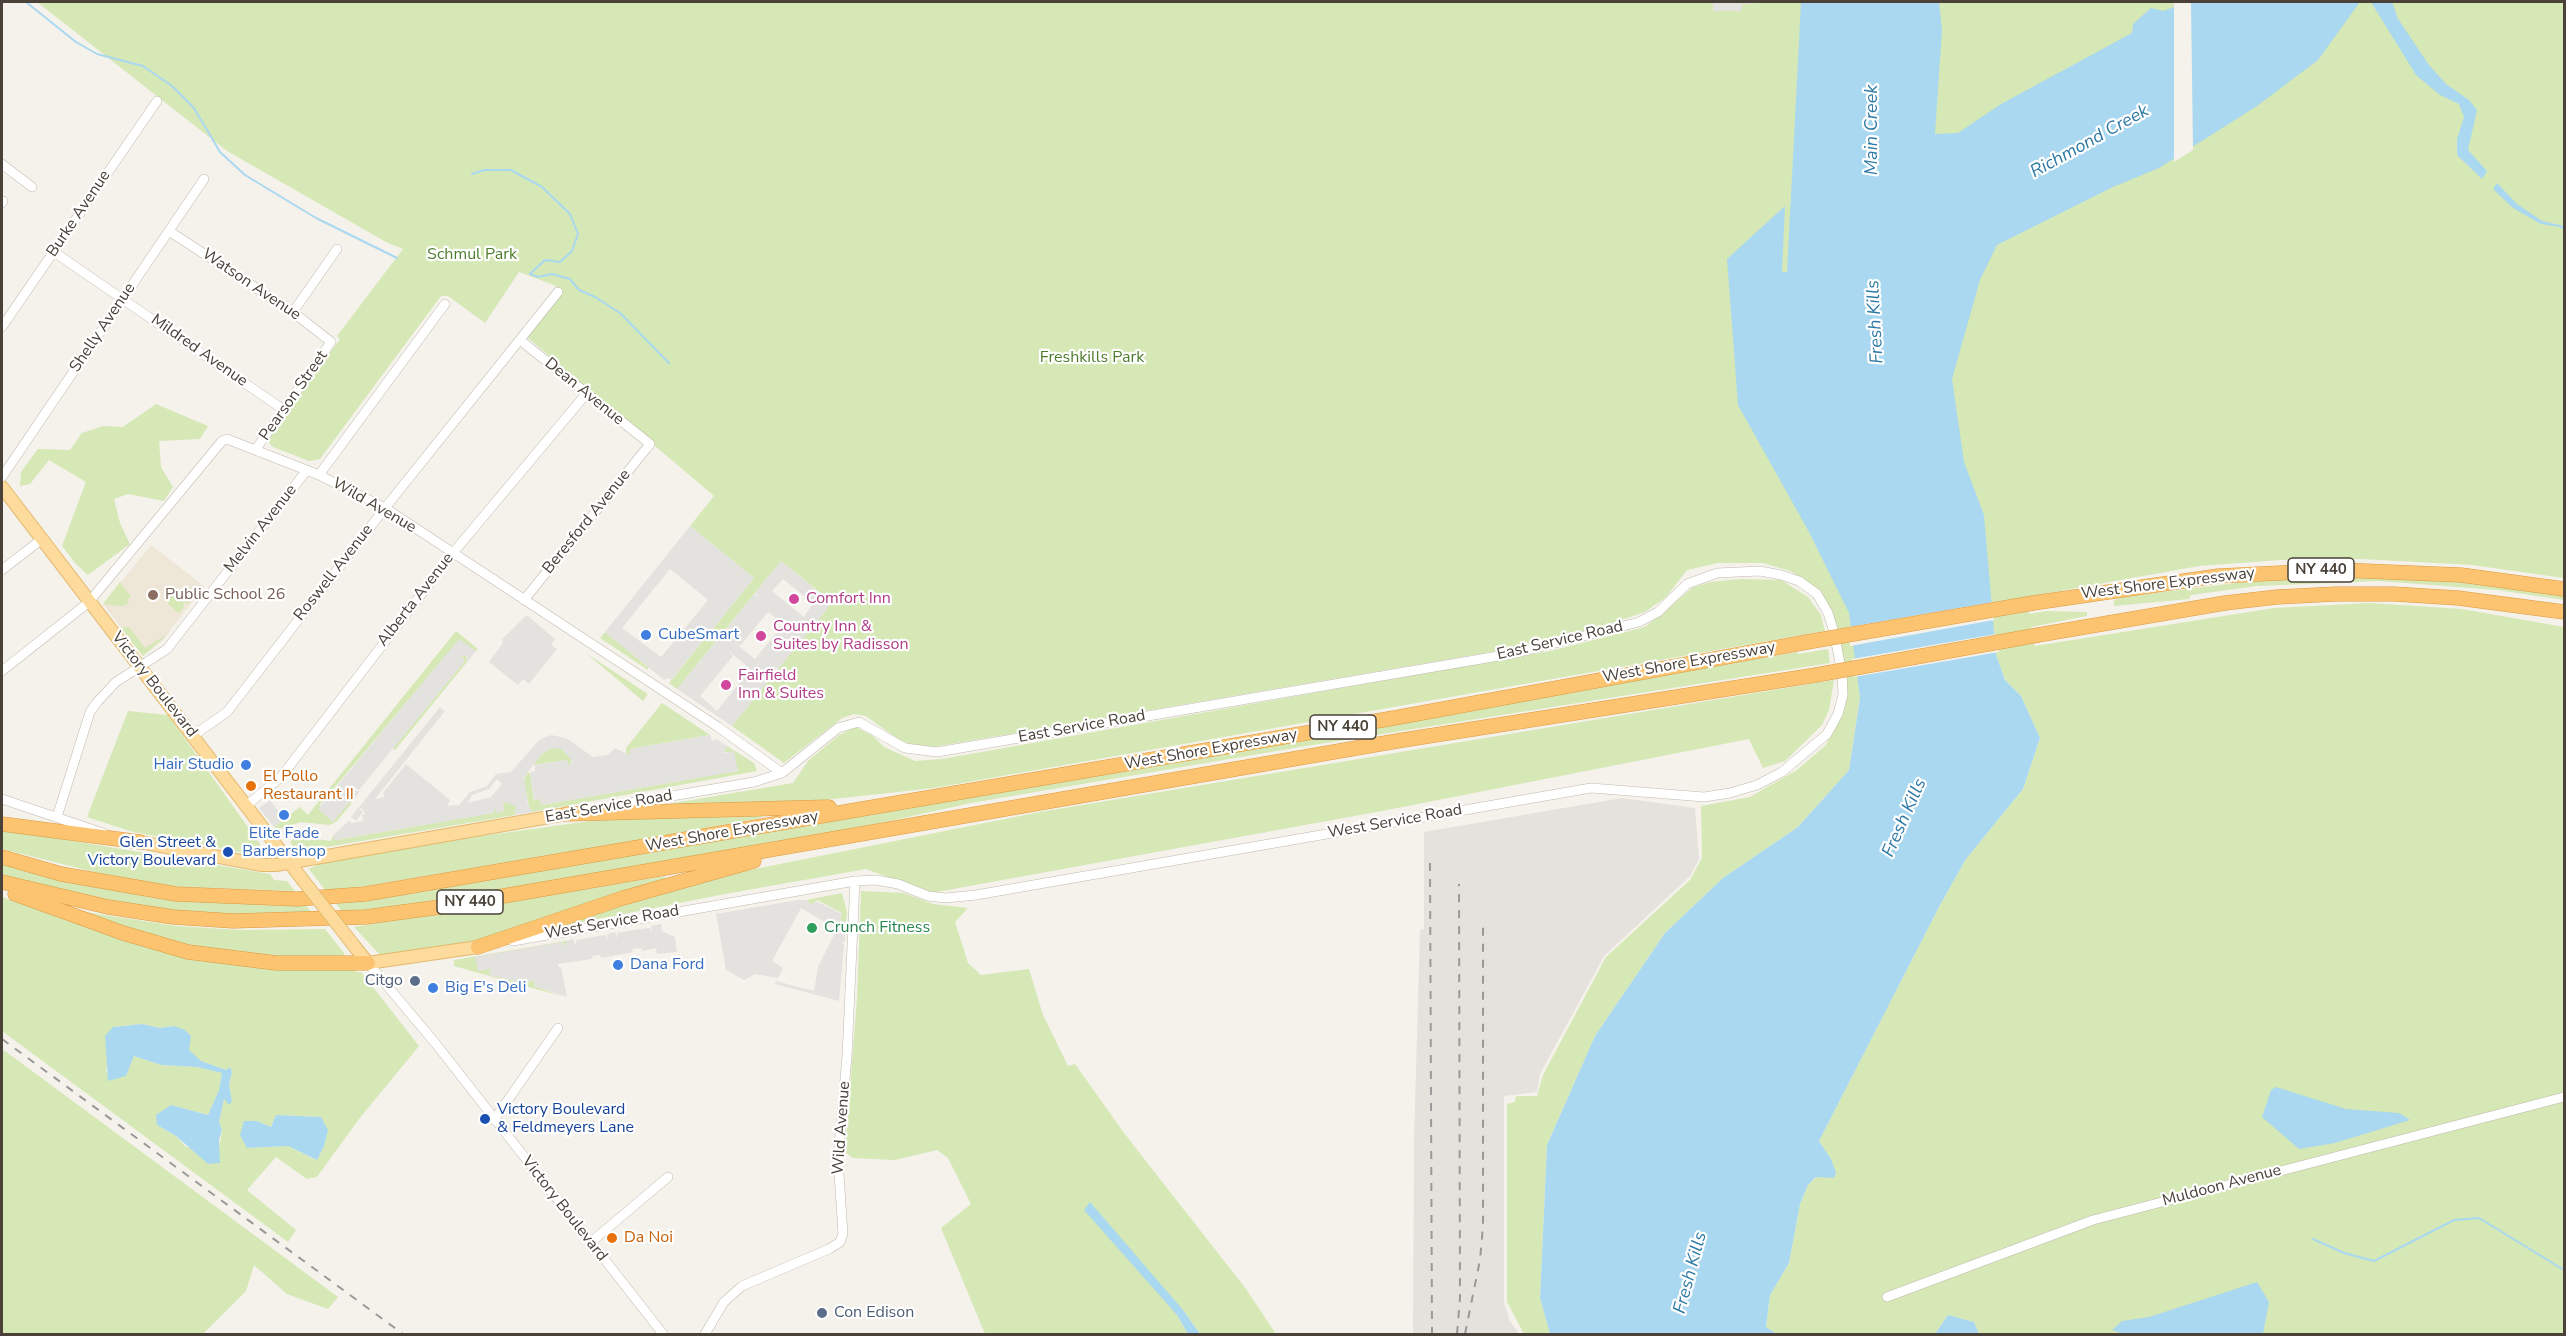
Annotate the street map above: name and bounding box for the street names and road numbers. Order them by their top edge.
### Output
street label: Burke Avenue [43,167,115,261]
street label: Watson Avenue [198,245,304,325]
street label: Shelly Avenue [66,280,140,376]
street label: Mildred Avenue [147,311,251,391]
street label: Pearson Street [256,347,332,445]
street label: Dean Avenue [540,354,628,430]
street label: Beresford Avenue [539,466,635,578]
street label: Wild Avenue [329,474,419,538]
street label: Melvin Avenue [221,481,301,577]
street label: Roswell Avenue [290,521,378,625]
street label: Alberta Avenue [374,550,458,650]
road number: NY 440 [2288,558,2354,582]
street label: West Shore Expressway [2080,564,2256,604]
street label: East Service Road [1495,617,1625,665]
street label: Victory Boulevard [107,629,201,741]
street label: West Shore Expressway [1601,638,1777,688]
street label: East Service Road [1017,706,1147,748]
road number: NY 440 [1310,715,1376,739]
street label: West Shore Expressway [1123,725,1299,775]
street label: East Service Road [544,786,674,828]
street label: West Service Road [1326,801,1464,843]
street label: West Shore Expressway [644,807,820,857]
road number: NY 440 [437,890,503,914]
street label: West Service Road [543,902,681,944]
street label: Wild Avenue [829,1081,855,1175]
street label: Victory Boulevard [517,1153,611,1265]
street label: Muldoon Avenue [2161,1161,2283,1211]

